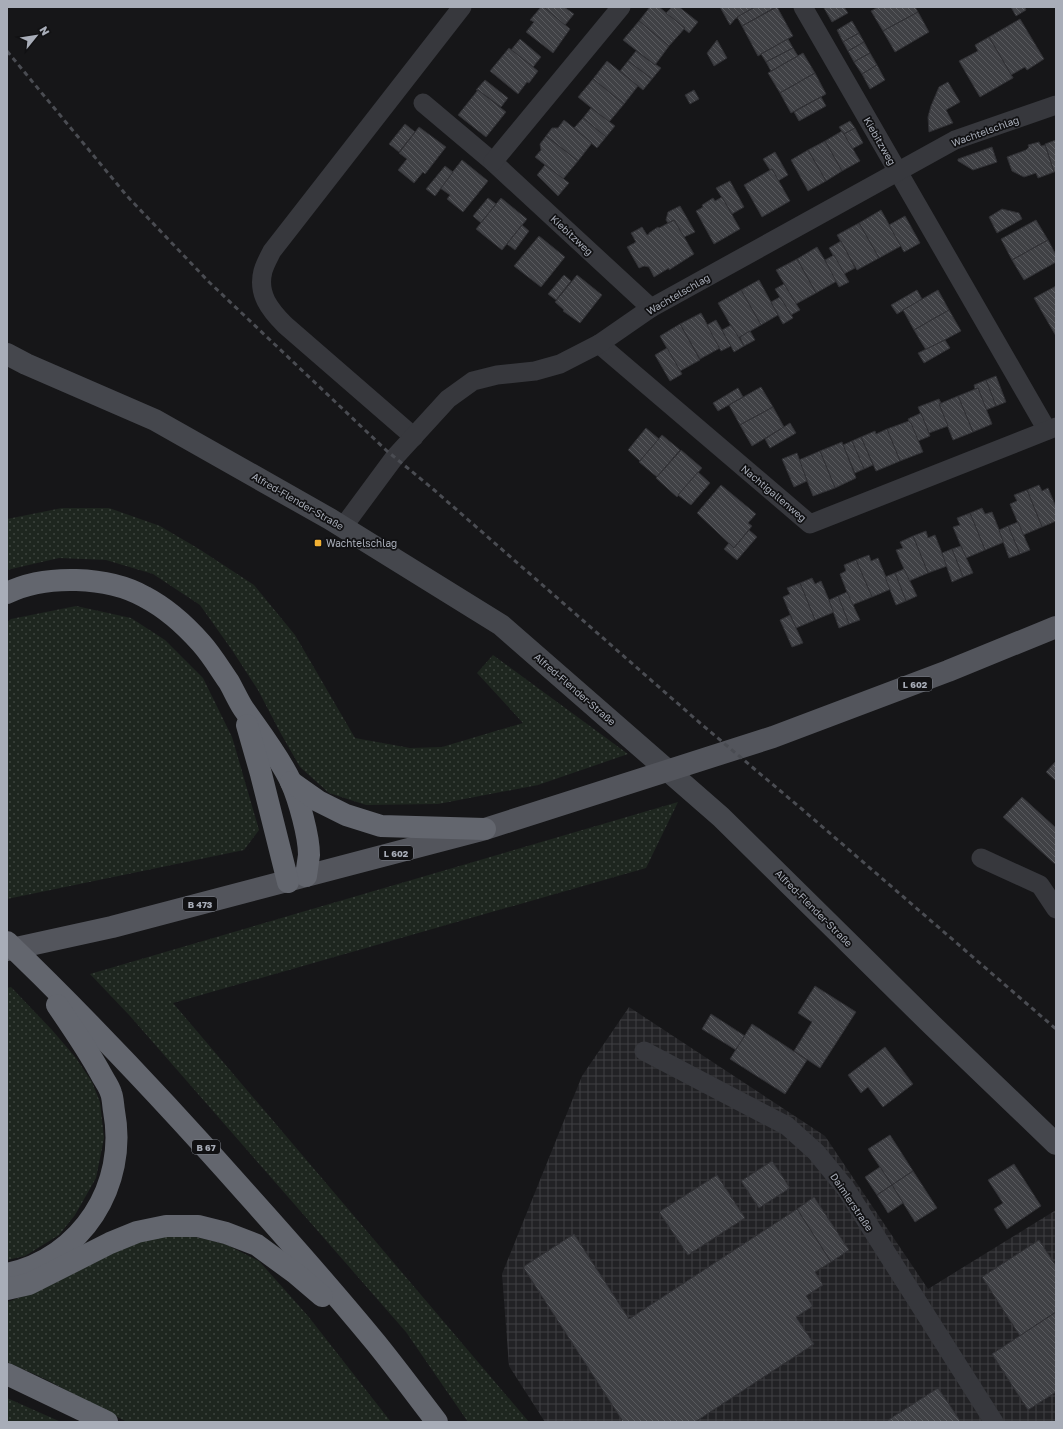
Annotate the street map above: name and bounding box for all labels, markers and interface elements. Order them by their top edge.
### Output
north arrow [16,16,56,56]
text: N [37,24,53,38]
street label: Wachtelschlag [949,113,1021,149]
street label: Kiebitzweg [861,115,899,167]
street label: Kiebitzweg [548,212,596,258]
street label: Wachtelschlag [644,271,712,317]
street label: Nachtigallenweg [739,462,809,524]
street label: Alfred-Flender-Straße [250,470,346,532]
place label: Wachtelschlag [326,537,397,549]
marker: Wachtelschlag [313,538,323,548]
street label: Alfred-Flender-Straße [532,650,618,728]
road number: L 602 [898,677,932,691]
road number: L 602 [379,846,413,860]
street label: Alfred-Flender-Straße [773,867,855,949]
road number: B 473 [183,897,217,911]
road number: B 67 [192,1140,220,1154]
street label: Daimlerstraße [828,1171,876,1233]

